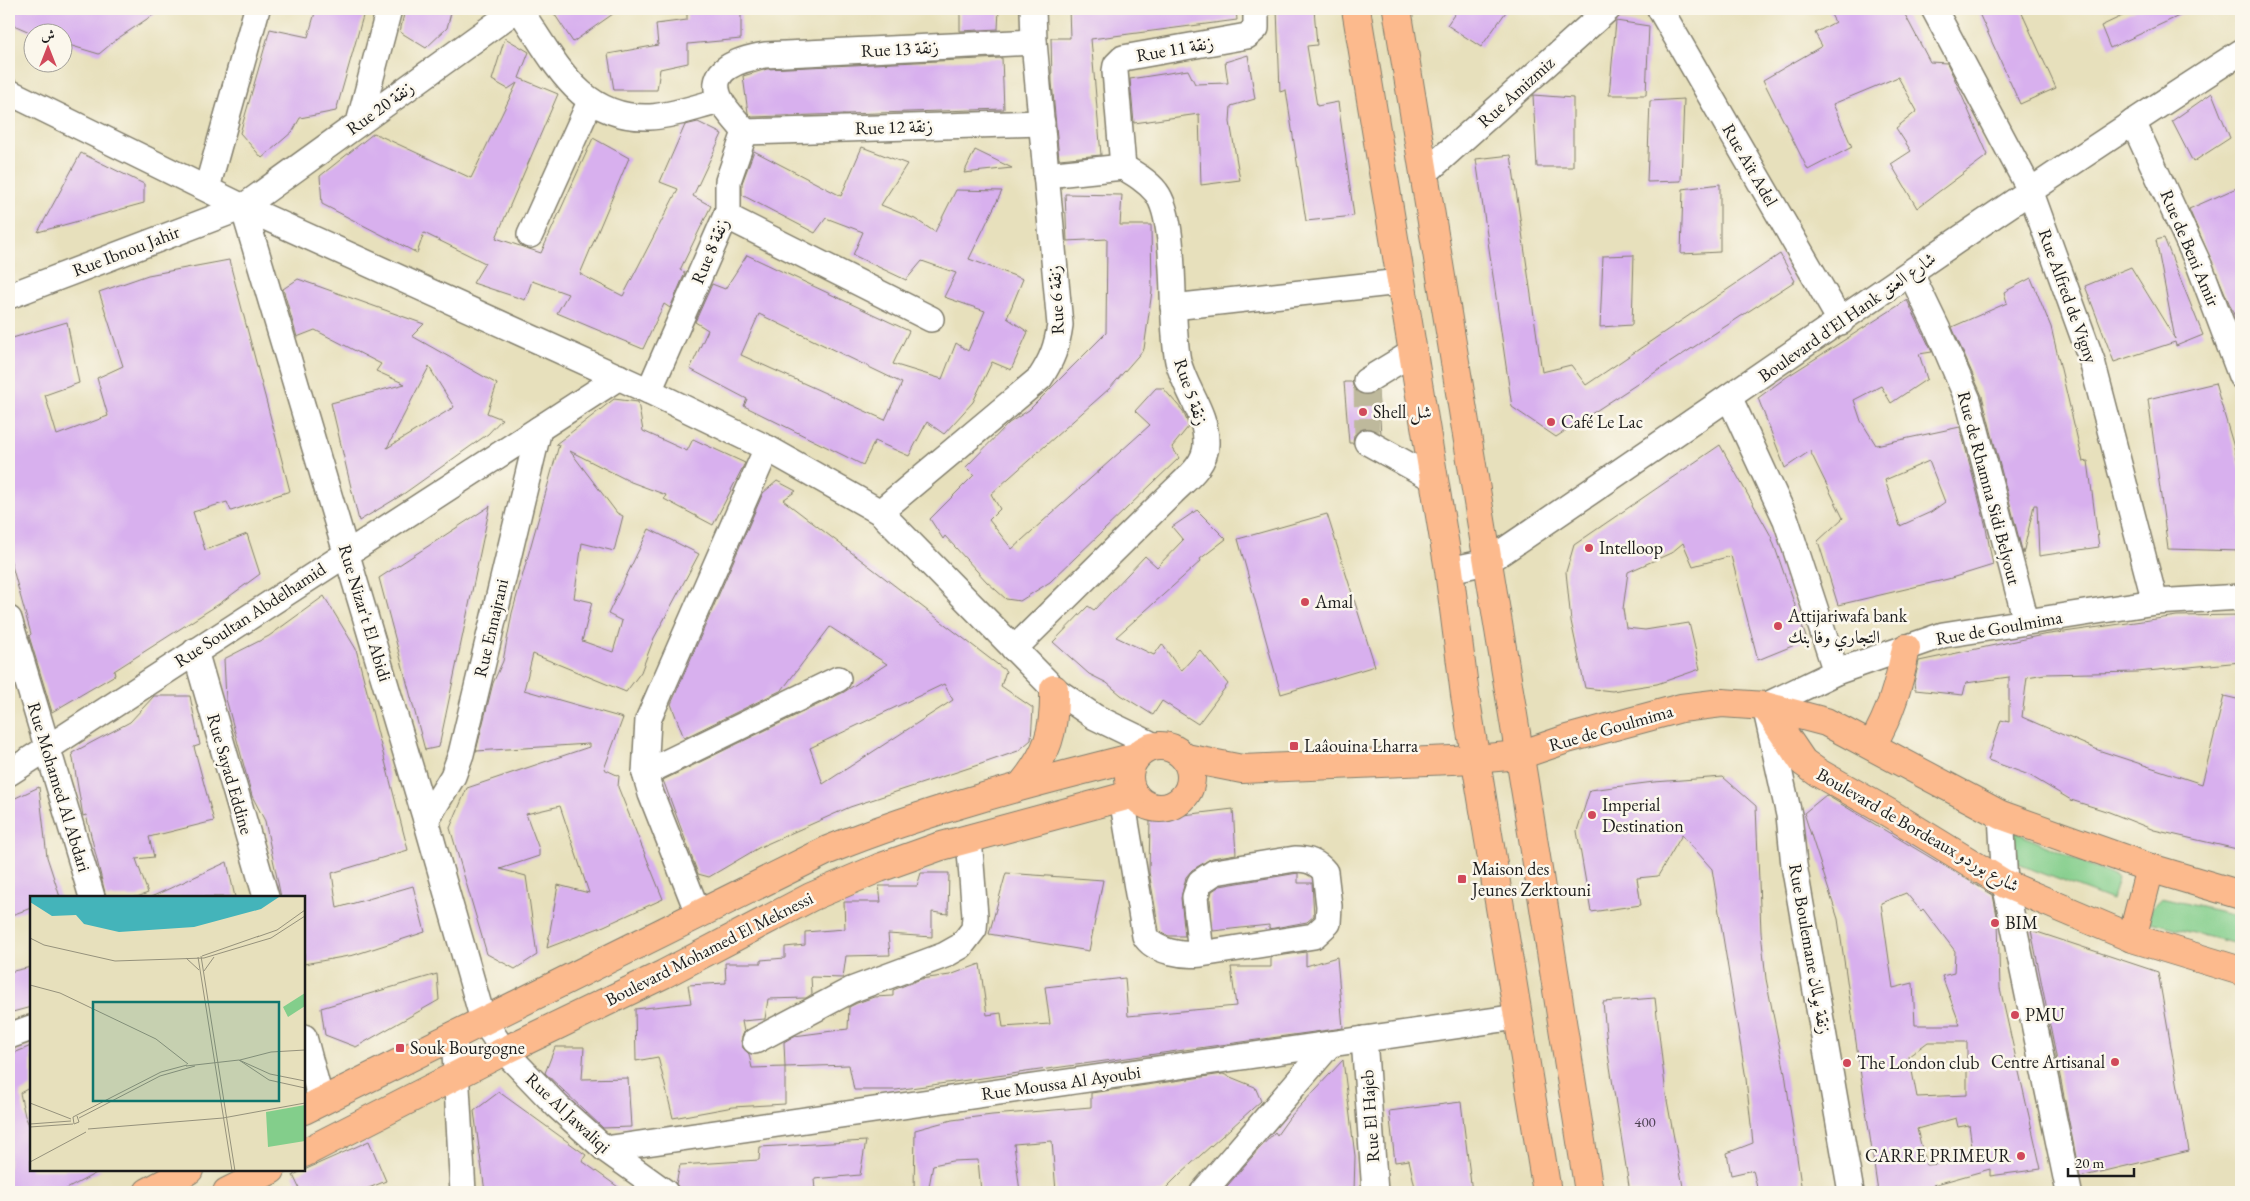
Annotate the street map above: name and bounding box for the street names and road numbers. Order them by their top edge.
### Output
street label: Rue 11 زنقة [1134,30,1215,67]
street label: Rue 13 زنقة [860,35,940,62]
street label: Rue Amizmiz [1472,51,1559,132]
street label: Rue 20 زنقة [341,75,418,140]
street label: Rue 12 زنقة [855,114,933,139]
street label: Rue Aït Adel [1717,119,1783,210]
street label: Rue de Beni Amir [2156,186,2225,310]
street label: Rue 8 زنقة [685,214,734,287]
street label: Rue Ibnou Jahir [69,220,183,281]
street label: Rue Alfred de Vigny [2033,225,2103,366]
street label: Boulevard d'El Hank شارع العنق [1753,246,1942,390]
street label: Rue 6 زنقة [1042,265,1069,335]
street label: Rue 5 زنقة [1169,355,1214,428]
street label: Rue de Rhamna Sidi Belyout [1953,389,2027,588]
street label: Rue Nizar't El Abidi [334,542,397,685]
street label: Rue Soultan Abdelhamid [170,556,331,672]
street label: Rue Ennajrani [468,576,513,679]
street label: Rue de Goulmima [1934,605,2065,650]
street label: Rue Mohamed Al Abdari [23,699,96,875]
street label: Rue de Goulmima [1546,699,1676,756]
street label: Rue Sayad Eddine [202,711,259,837]
street label: Boulevard de Bordeaux شارع بوردو [1811,762,2024,901]
street label: Rue Boulemane زنقة بولمان [1784,862,1837,1036]
street label: Boulevard Mohamed El Meknessi [601,886,817,1011]
street label: Rue Moussa Al Ayoubi [980,1060,1143,1105]
street label: Rue Al Jawaliqi [521,1067,616,1158]
street label: Rue El Hajeb [1355,1069,1384,1163]

